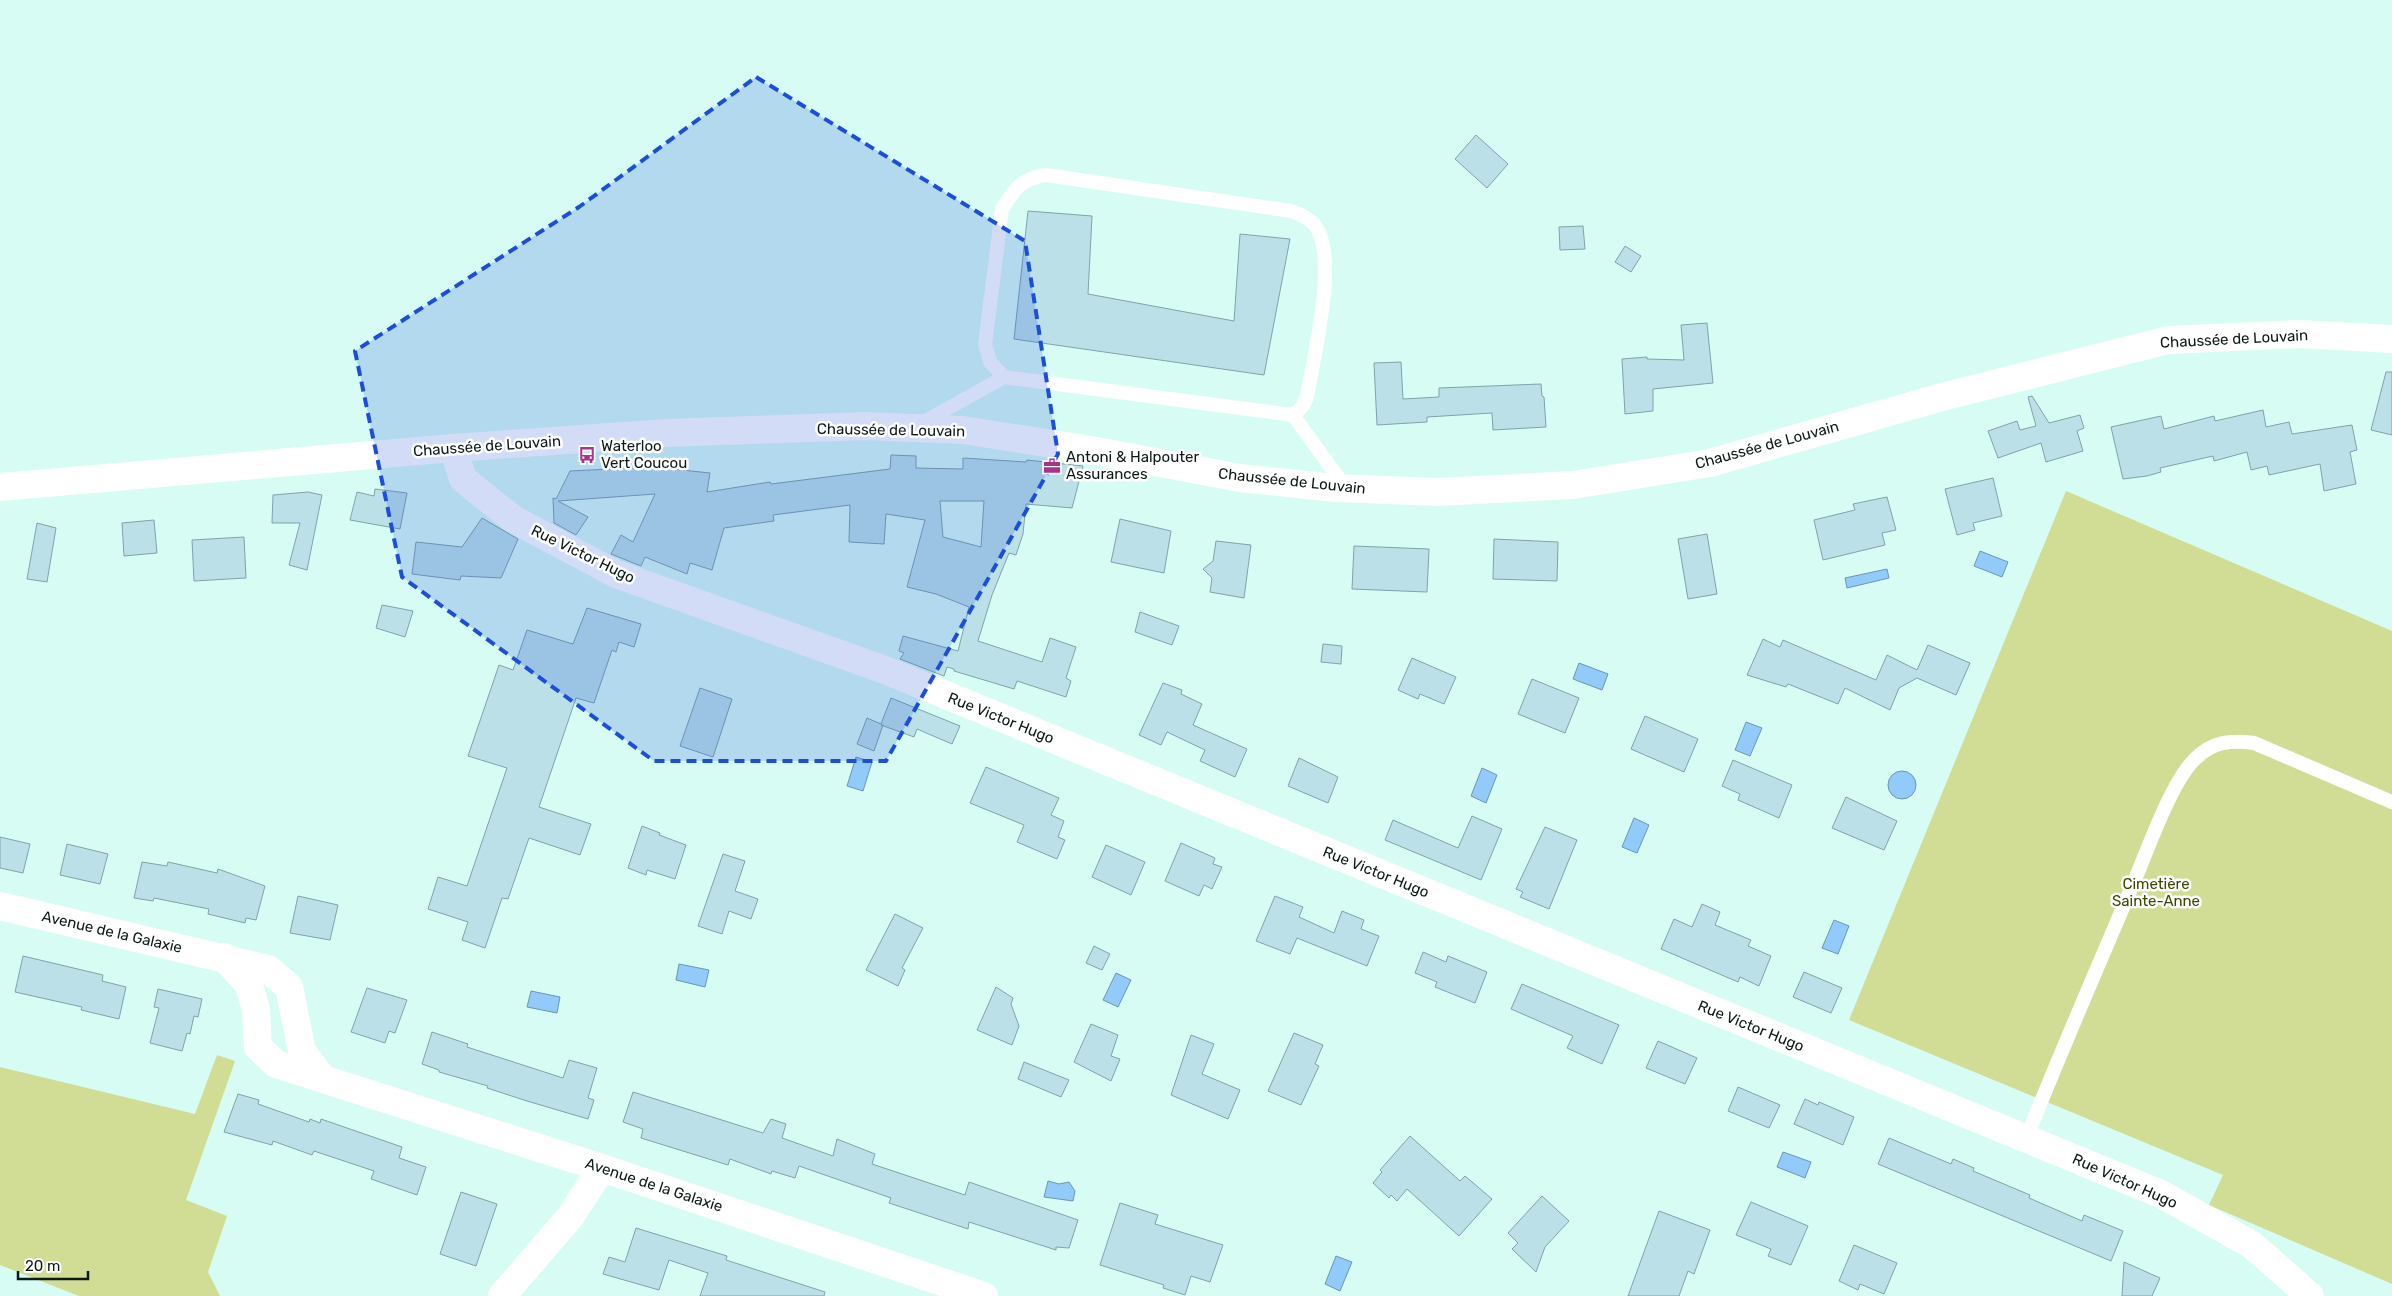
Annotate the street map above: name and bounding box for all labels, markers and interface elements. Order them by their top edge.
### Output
street label: Chaussée de Louvain [2160,326,2308,352]
street label: Chaussée de Louvain [1693,417,1841,473]
street label: Chaussée de Louvain [817,420,965,440]
street label: Chaussée de Louvain [412,432,562,460]
place label: Waterloo Vert Coucou [601,437,687,472]
bus stop icon: Waterloo Vert Coucou [577,445,597,465]
place label: Antoni & Halpouter Assurances [1066,448,1199,483]
office icon: Antoni & Halpouter Assurances [1042,456,1062,476]
street label: Chaussée de Louvain [1217,464,1367,498]
street label: Rue Victor Hugo [528,521,638,587]
street label: Rue Victor Hugo [945,688,1057,748]
street label: Rue Victor Hugo [1320,842,1432,902]
park label: Cimetière Sainte-Anne [2112,875,2200,910]
street label: Avenue de la Galaxie [40,907,184,957]
street label: Rue Victor Hugo [1695,996,1807,1056]
street label: Rue Victor Hugo [2070,1150,2180,1212]
street label: Avenue de la Galaxie [583,1154,725,1216]
scale bar [18,1248,88,1280]
text: 20 m [25,1257,60,1275]

